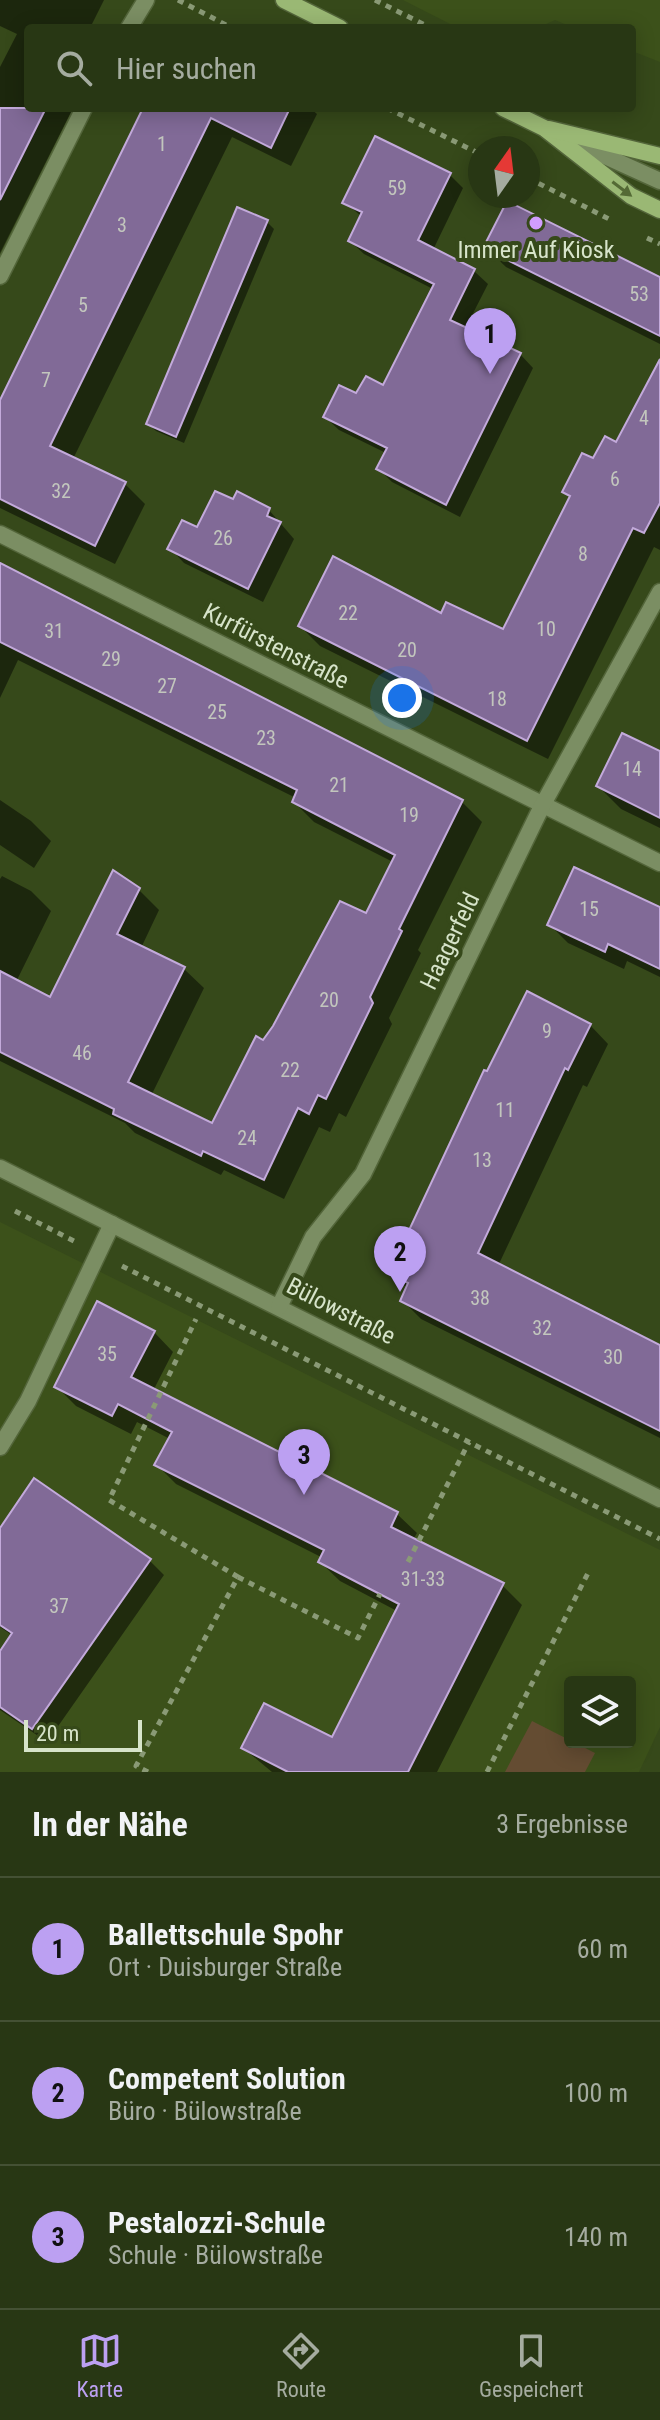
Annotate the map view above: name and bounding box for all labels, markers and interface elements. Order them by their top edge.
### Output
search box [24,24,636,112]
icon: search [52,46,96,90]
text: Hier suchen [116,51,257,86]
house number: 1 [157,132,167,156]
north arrow [468,136,540,208]
house number: 59 [387,176,407,200]
one-way arrow [612,181,633,196]
house number: 3 [117,213,127,237]
marker: Immer Auf Kiosk [527,214,545,232]
place label: Immer Auf Kiosk [457,236,615,264]
house number: 53 [629,282,649,306]
house number: 5 [78,293,88,317]
pin: 1 [464,308,516,374]
house number: 7 [41,368,51,392]
house number: 4 [639,406,649,430]
house number: 6 [610,467,620,491]
house number: 32 [51,479,71,503]
house number: 26 [213,526,233,550]
house number: 8 [578,542,588,566]
street label: Kurfürstenstraße [199,597,353,695]
house number: 22 [338,601,358,625]
house number: 10 [536,617,556,641]
house number: 31 [44,619,64,643]
house number: 20 [397,638,417,662]
house number: 29 [101,647,121,671]
house number: 27 [157,674,177,698]
your location [382,678,422,718]
house number: 18 [487,687,507,711]
house number: 25 [207,700,227,724]
house number: 23 [256,726,276,750]
house number: 14 [622,757,642,781]
house number: 21 [329,773,349,797]
house number: 19 [399,803,419,827]
street label: Haagerfeld [415,888,485,994]
house number: 15 [579,897,599,921]
house number: 20 [319,988,339,1012]
house number: 9 [542,1019,552,1043]
house number: 46 [72,1041,92,1065]
house number: 22 [280,1058,300,1082]
house number: 11 [495,1098,515,1122]
house number: 24 [237,1126,257,1150]
house number: 13 [472,1148,492,1172]
pin: 2 [374,1226,426,1292]
street label: Bülowstraße [282,1272,400,1350]
house number: 38 [470,1286,490,1310]
house number: 32 [532,1316,552,1340]
house number: 35 [97,1342,117,1366]
house number: 30 [603,1345,623,1369]
pin: 3 [278,1429,330,1495]
house number: 31-33 [401,1567,445,1591]
house number: 37 [49,1594,69,1618]
map controls [564,1676,636,1748]
button: layers [564,1676,636,1748]
scale bar [24,1716,142,1752]
text: 20 m [36,1721,79,1746]
text: In der Nähe [32,1804,188,1844]
text: 3 Ergebnisse [496,1809,628,1839]
text: Ballettschule Spohr [108,1917,343,1952]
text: 1 [51,1934,65,1964]
text: 60 m [577,1934,628,1964]
text: Ort · Duisburger Straße [108,1952,342,1982]
text: Competent Solution [108,2061,346,2096]
text: 2 [51,2078,65,2108]
text: 100 m [564,2078,628,2108]
text: Büro · Bülowstraße [108,2096,302,2126]
text: Pestalozzi-Schule [108,2205,325,2240]
text: 3 [51,2222,65,2252]
text: 140 m [564,2222,628,2252]
text: Schule · Bülowstraße [108,2240,323,2270]
tab: Karte [76,2329,123,2402]
tab: Route [276,2329,326,2402]
tab: Gespeichert [479,2329,584,2402]

